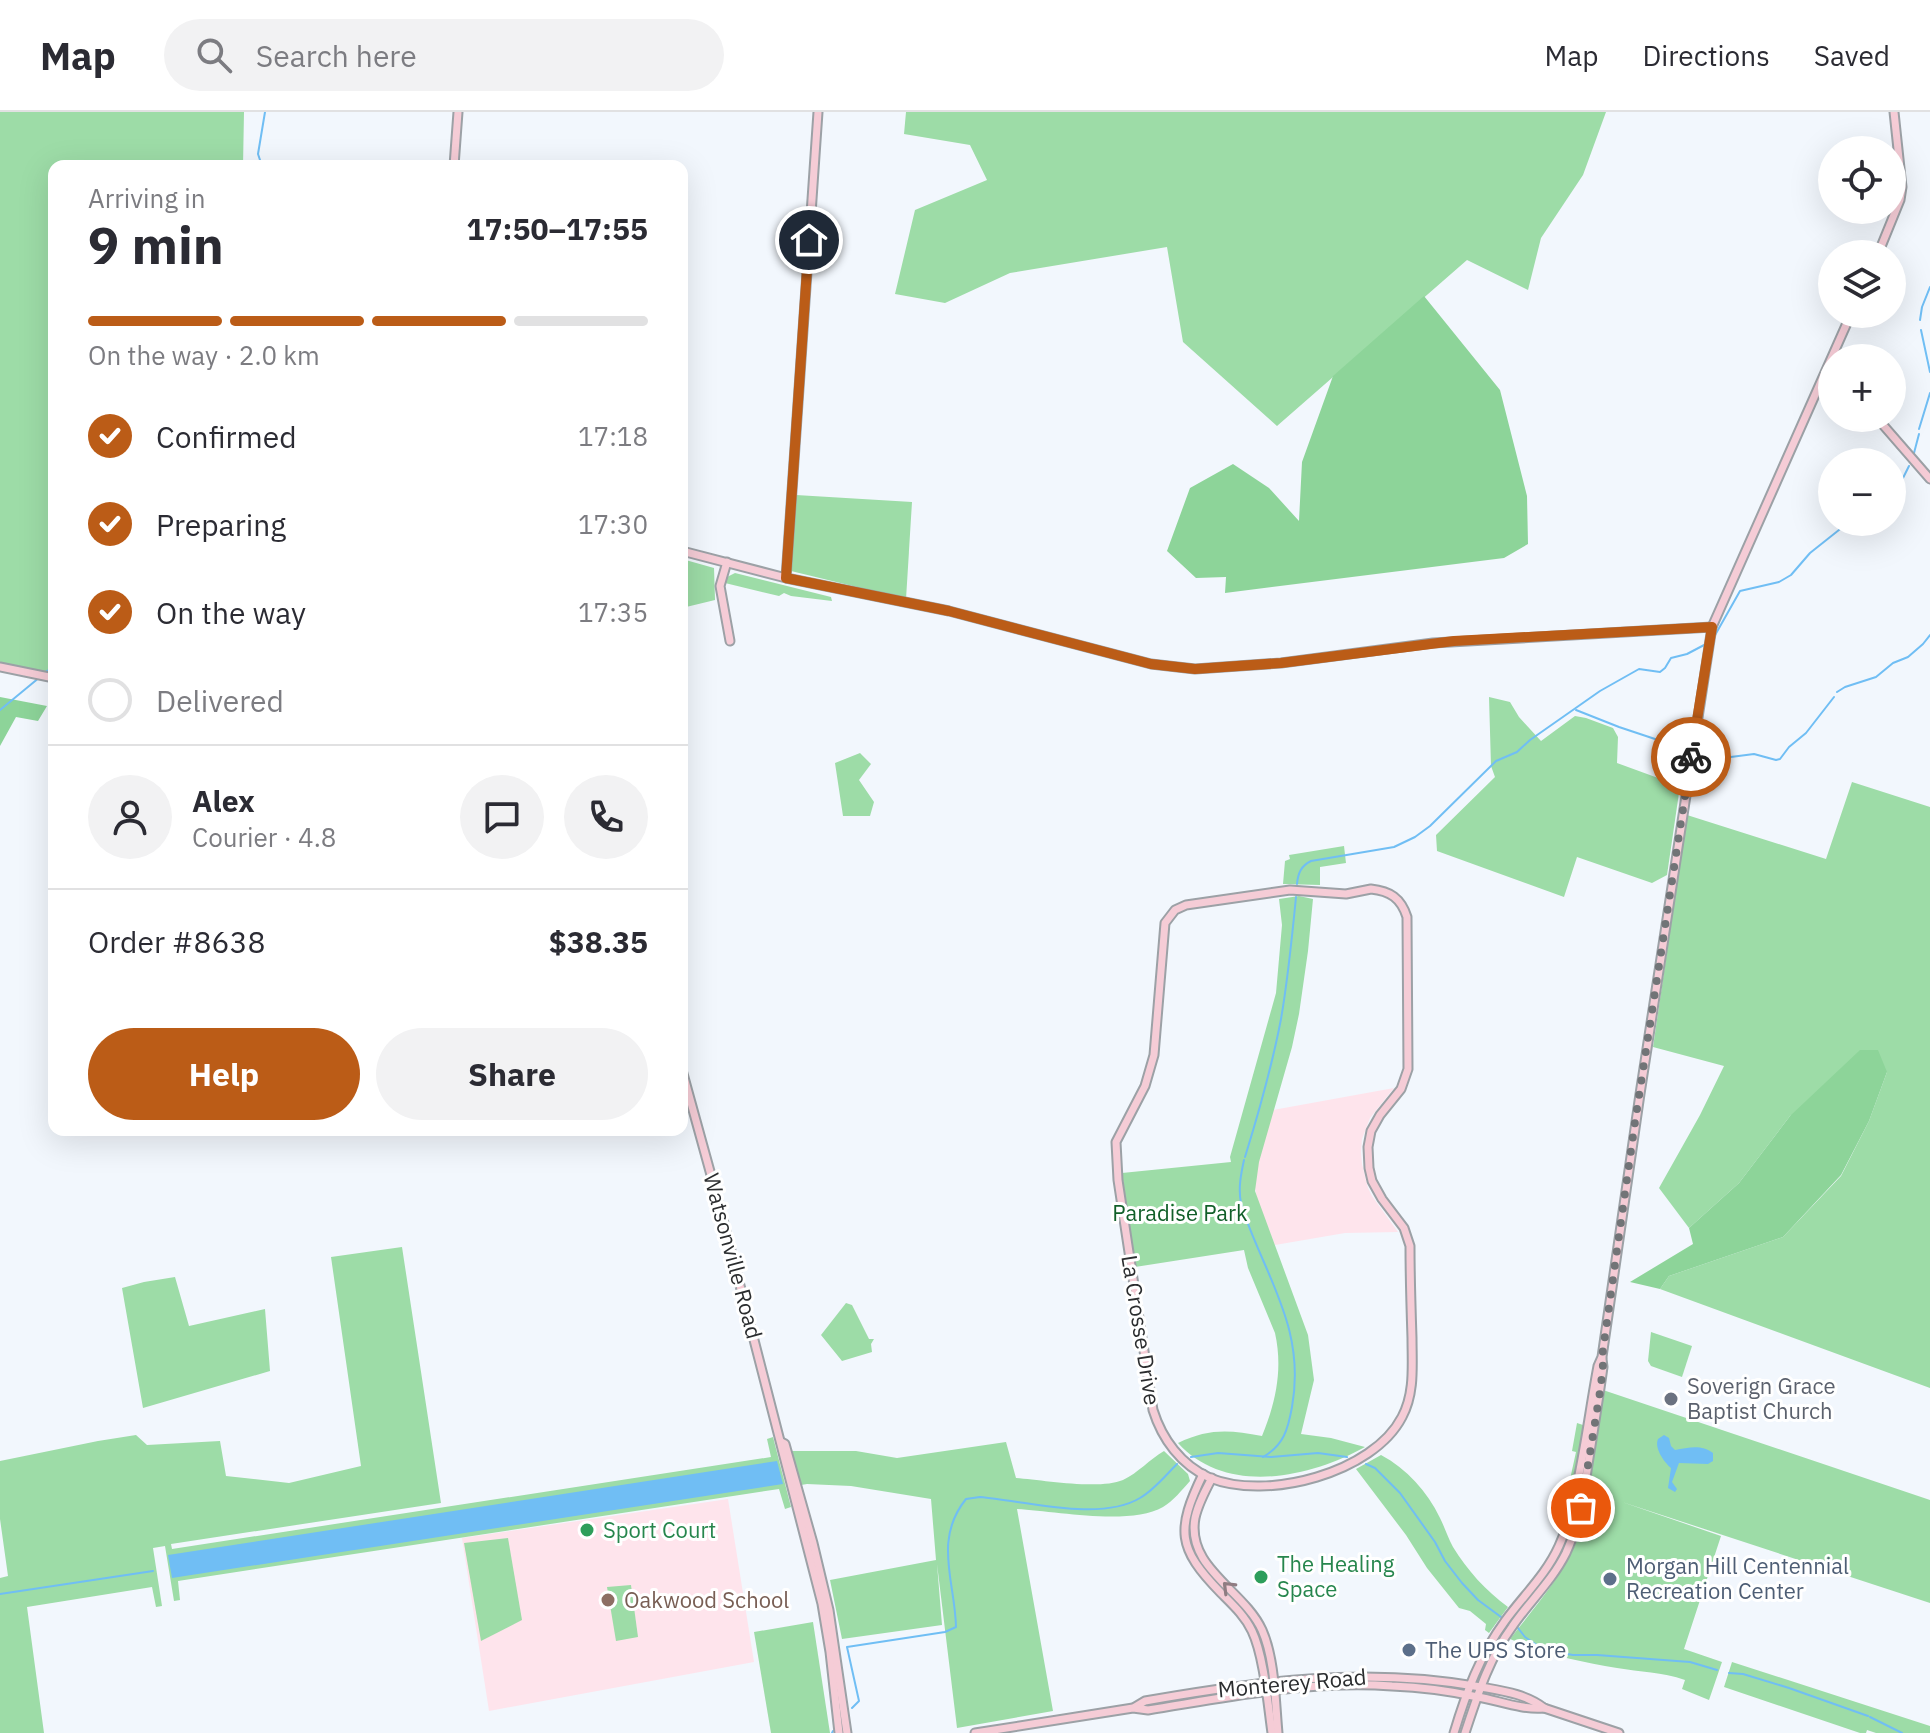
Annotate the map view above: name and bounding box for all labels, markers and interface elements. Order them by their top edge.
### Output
search box [164,19,724,91]
text: Map [40,31,116,80]
icon: search [192,33,236,77]
text: Search here [256,36,417,75]
text: Map [1544,37,1598,74]
text: Directions [1642,37,1770,74]
text: Saved [1814,37,1890,74]
map controls [1818,136,1906,536]
button: locate [1818,136,1906,224]
text: Arriving in [88,181,205,215]
pin [775,206,843,274]
text: 17:50–17:55 [467,209,648,248]
text: 9 min [88,211,224,278]
icon: home [787,218,831,262]
button: layers [1818,240,1906,328]
text: On the way · 2.0 km [88,338,320,372]
button: + [1818,344,1906,432]
icon: check [88,414,132,458]
text: Confirmed [156,417,297,456]
text: 17:18 [578,419,648,453]
button: − [1818,448,1906,536]
icon: check [88,502,132,546]
text: Preparing [156,505,286,544]
text: 17:30 [578,507,648,541]
icon: check [88,590,132,634]
text: On the way [156,593,306,632]
text: 17:35 [578,595,648,629]
text: Delivered [156,681,284,720]
courier [1651,717,1731,797]
icon: bike [1669,735,1713,779]
button: person [88,775,172,859]
button: chat [460,775,544,859]
button: phone [564,775,648,859]
text: Alex [192,781,255,820]
text: Courier · 4.8 [192,820,336,854]
text: Order #8638 [88,922,265,961]
text: $38.35 [549,922,648,961]
button: Help [88,1028,360,1120]
button: Share [376,1028,648,1120]
street label: Watsonville Road [697,1170,770,1342]
park label: Paradise Park [1112,1198,1248,1227]
street label: La Crosse Drive [1115,1253,1168,1407]
place label: Soverign Grace Baptist Church [1687,1371,1836,1425]
marker: Soverign Grace Baptist Church [1662,1390,1680,1408]
pin [1547,1474,1615,1542]
icon: bag [1559,1486,1603,1530]
place label: Sport Court [603,1515,716,1544]
marker: Sport Court [578,1521,596,1539]
place label: The Healing Space [1277,1549,1395,1603]
place label: Morgan Hill Centennial Recreation Center [1626,1551,1849,1605]
marker: The Healing Space [1252,1568,1270,1586]
marker: Morgan Hill Centennial Recreation Center [1601,1570,1619,1588]
one-way arrow [1223,1582,1238,1596]
place label: Oakwood School [624,1585,789,1614]
marker: Oakwood School [599,1591,617,1609]
place label: The UPS Store [1425,1635,1566,1664]
marker: The UPS Store [1400,1641,1418,1659]
street label: Monterey Road [1216,1662,1367,1703]

